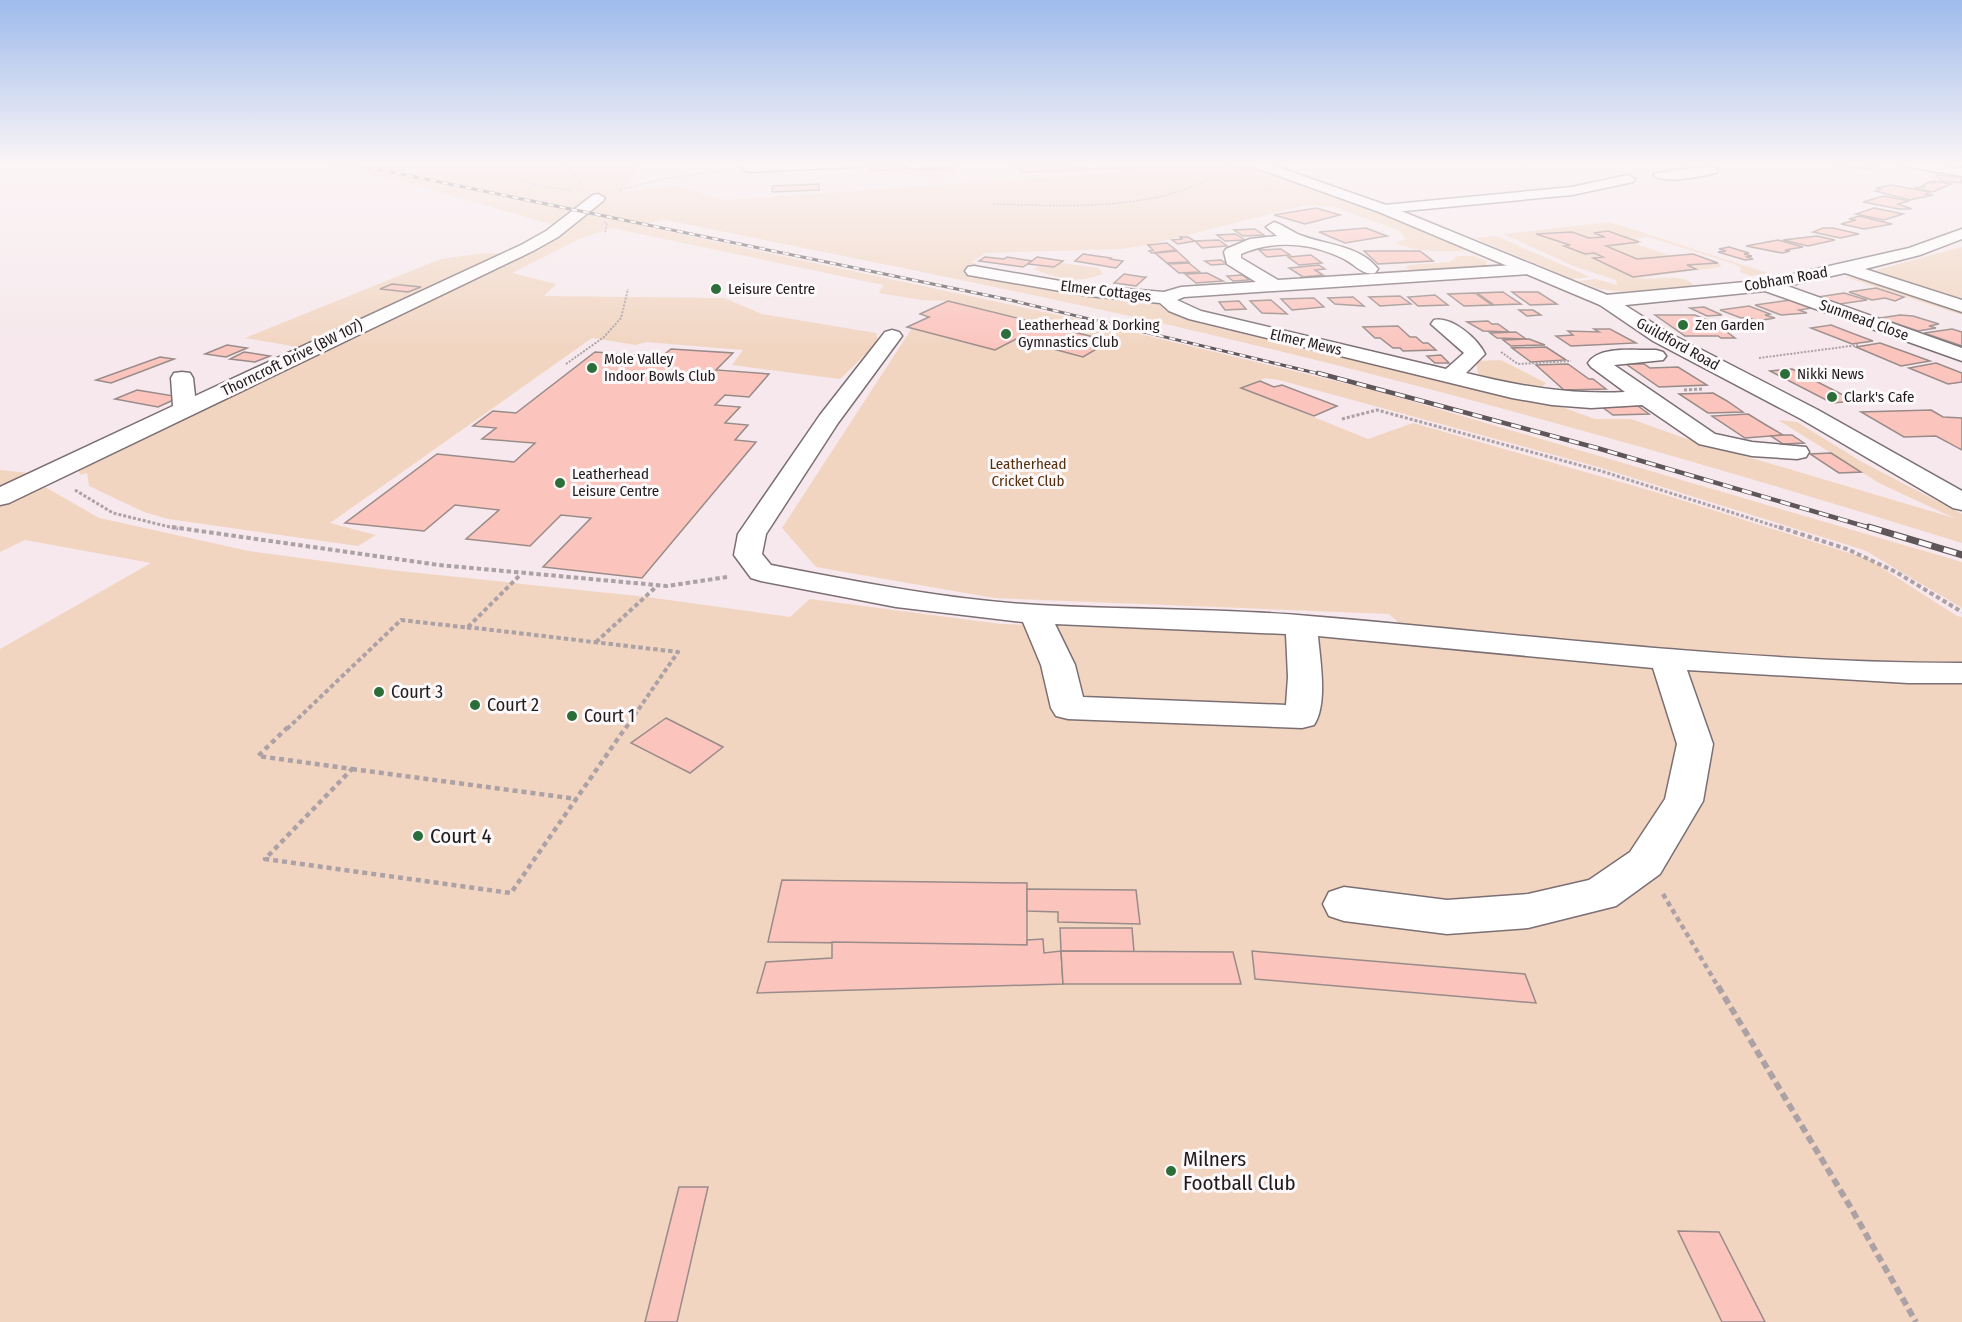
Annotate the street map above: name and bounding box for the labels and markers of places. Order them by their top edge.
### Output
place label: Leisure Centre [728,280,815,298]
marker: Leisure Centre [709,282,723,296]
place label: Leatherhead & Dorking Gymnastics Club [1018,316,1160,351]
place label: Zen Garden [1695,316,1765,334]
marker: Zen Garden [1676,318,1690,332]
marker: Leatherhead & Dorking Gymnastics Club [999,327,1013,341]
place label: Mole Valley Indoor Bowls Club [604,350,716,385]
marker: Mole Valley Indoor Bowls Club [585,361,599,375]
place label: Nikki News [1797,365,1864,383]
marker: Nikki News [1778,367,1792,381]
place label: Clark's Cafe [1844,388,1914,406]
marker: Clark's Cafe [1825,390,1839,404]
place label: Leatherhead Leisure Centre [572,465,659,500]
marker: Leatherhead Leisure Centre [553,476,567,490]
place label: Court 3 [391,681,443,703]
marker: Court 3 [372,685,386,699]
place label: Court 2 [487,694,539,716]
marker: Court 2 [468,698,482,712]
place label: Court 1 [584,705,635,727]
marker: Court 1 [565,709,579,723]
place label: Court 4 [430,823,492,849]
marker: Court 4 [411,829,425,843]
place label: Milners Football Club [1183,1146,1296,1196]
marker: Milners Football Club [1164,1164,1178,1178]

